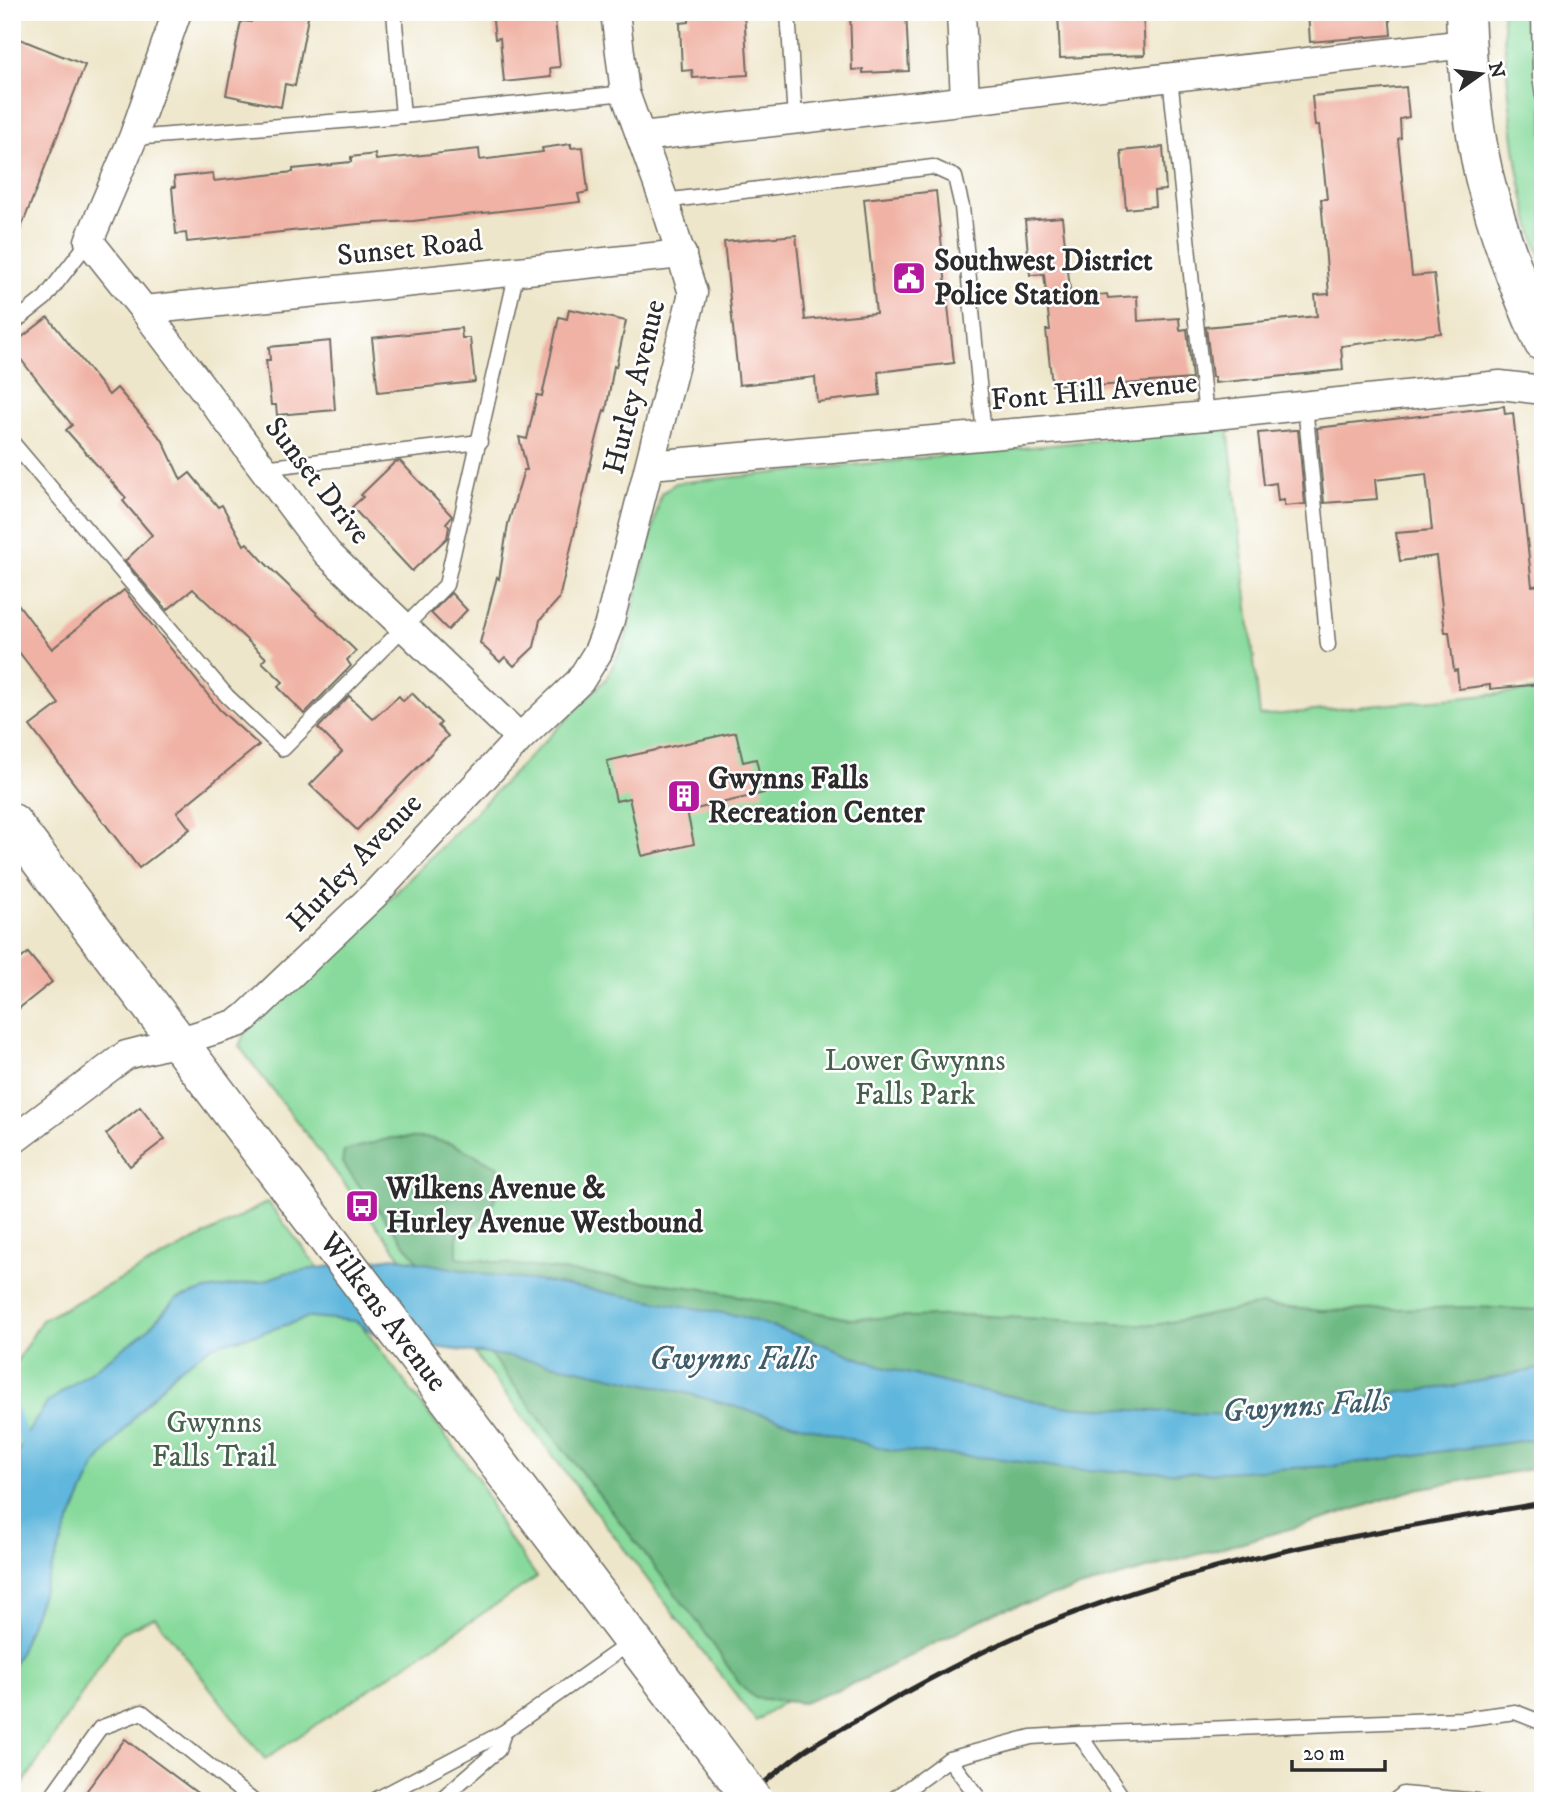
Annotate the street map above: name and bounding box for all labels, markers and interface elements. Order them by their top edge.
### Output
north arrow [1446,38,1516,108]
text: N [1483,60,1509,81]
street label: Sunset Road [335,223,485,275]
place label: Southwest District Police Station [934,243,1153,314]
public building icon: Southwest District Police Station [890,259,928,297]
street label: Hurley Avenue [595,296,675,478]
street label: Font Hill Avenue [989,365,1199,419]
street label: Sunset Drive [256,410,378,552]
place label: Gwynns Falls Recreation Center [708,761,925,832]
building icon: Gwynns Falls Recreation Center [665,777,703,815]
street label: Hurley Avenue [280,786,430,940]
park label: Lower Gwynns Falls Park [824,1043,1006,1114]
place label: Wilkens Avenue & Hurley Avenue Westbound [385,1171,704,1242]
bus stop icon: Wilkens Avenue & Hurley Avenue Westbound [343,1187,381,1225]
street label: Wilkens Avenue [310,1224,455,1399]
water label: Gwynns Falls [649,1340,818,1380]
water label: Gwynns Falls [1221,1381,1392,1433]
park label: Gwynns Falls Trail [152,1405,277,1476]
scale bar [1292,1729,1385,1773]
text: 20 m [1303,1741,1345,1767]

